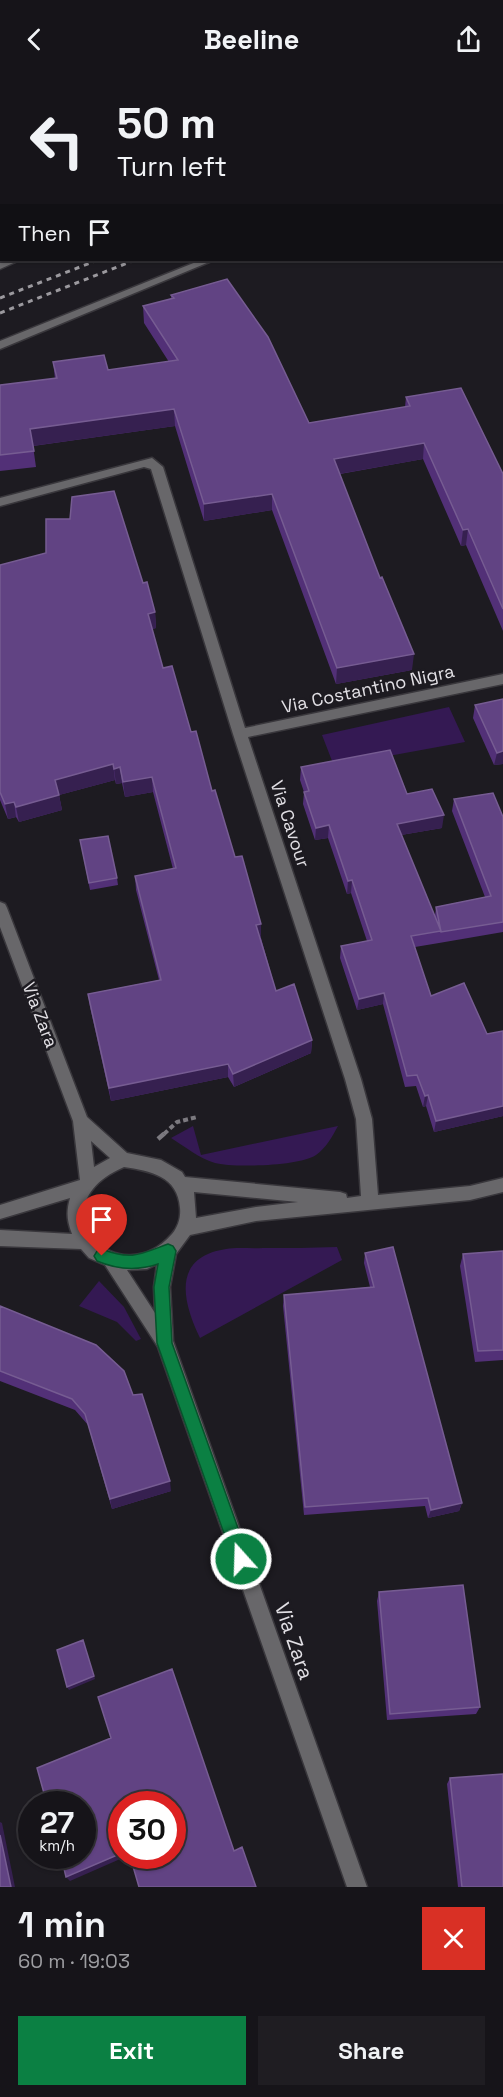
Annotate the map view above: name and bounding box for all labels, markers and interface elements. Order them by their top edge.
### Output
text: Beeline [204,22,299,57]
icon: back [18,23,51,56]
icon: share [452,23,485,56]
text: 50 m [117,97,216,150]
icon: left [18,102,96,180]
text: Turn left [117,149,227,184]
icon: arrive [83,216,116,249]
text: Then [18,219,71,247]
street label: Via Costantino Nigra [279,659,456,718]
street label: Via Cavour [266,777,315,871]
street label: Via Zara [18,979,63,1051]
pin [76,1194,127,1256]
icon: arrive [85,1203,118,1236]
position arrow [209,1527,273,1591]
street label: Via Zara [269,1599,320,1683]
speed limit sign: 30 [108,1791,186,1869]
text: 27 [40,1803,74,1842]
text: km/h [39,1836,75,1855]
text: 1 min [18,1902,106,1948]
button: close [422,1907,485,1970]
text: 60 m · 19:03 [18,1948,130,1974]
button: Exit [18,2016,246,2085]
button: Share [258,2016,485,2085]

